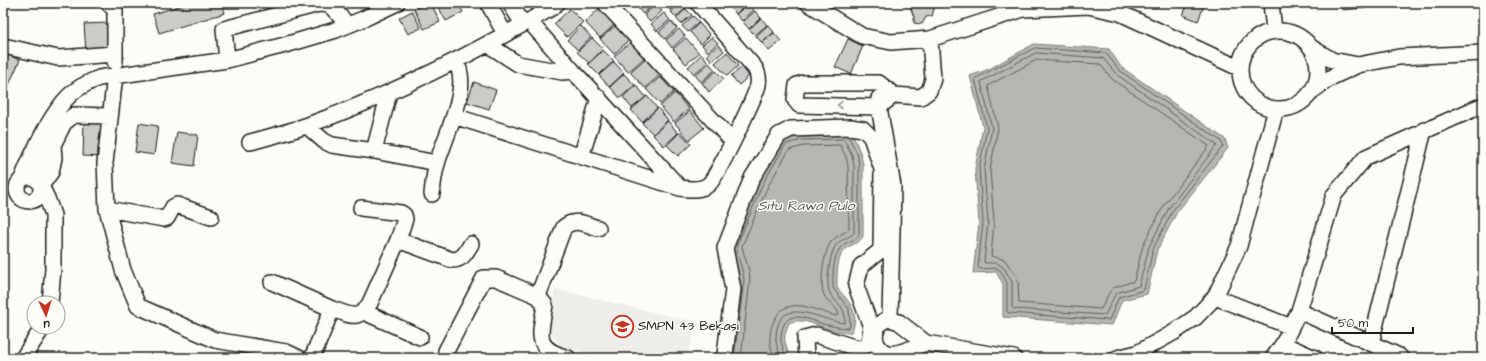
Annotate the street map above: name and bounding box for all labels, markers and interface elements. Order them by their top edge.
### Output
one-way arrow [837,101,843,109]
water label: Situ Rawa Pulo [758,196,855,216]
north arrow [26,295,66,335]
scale bar [1332,309,1413,335]
school or university icon: SMPN 43 Bekasi [610,313,636,339]
text: 50 m [1338,315,1369,332]
text: U [43,317,51,332]
place label: SMPN 43 Bekasi [638,317,739,335]

